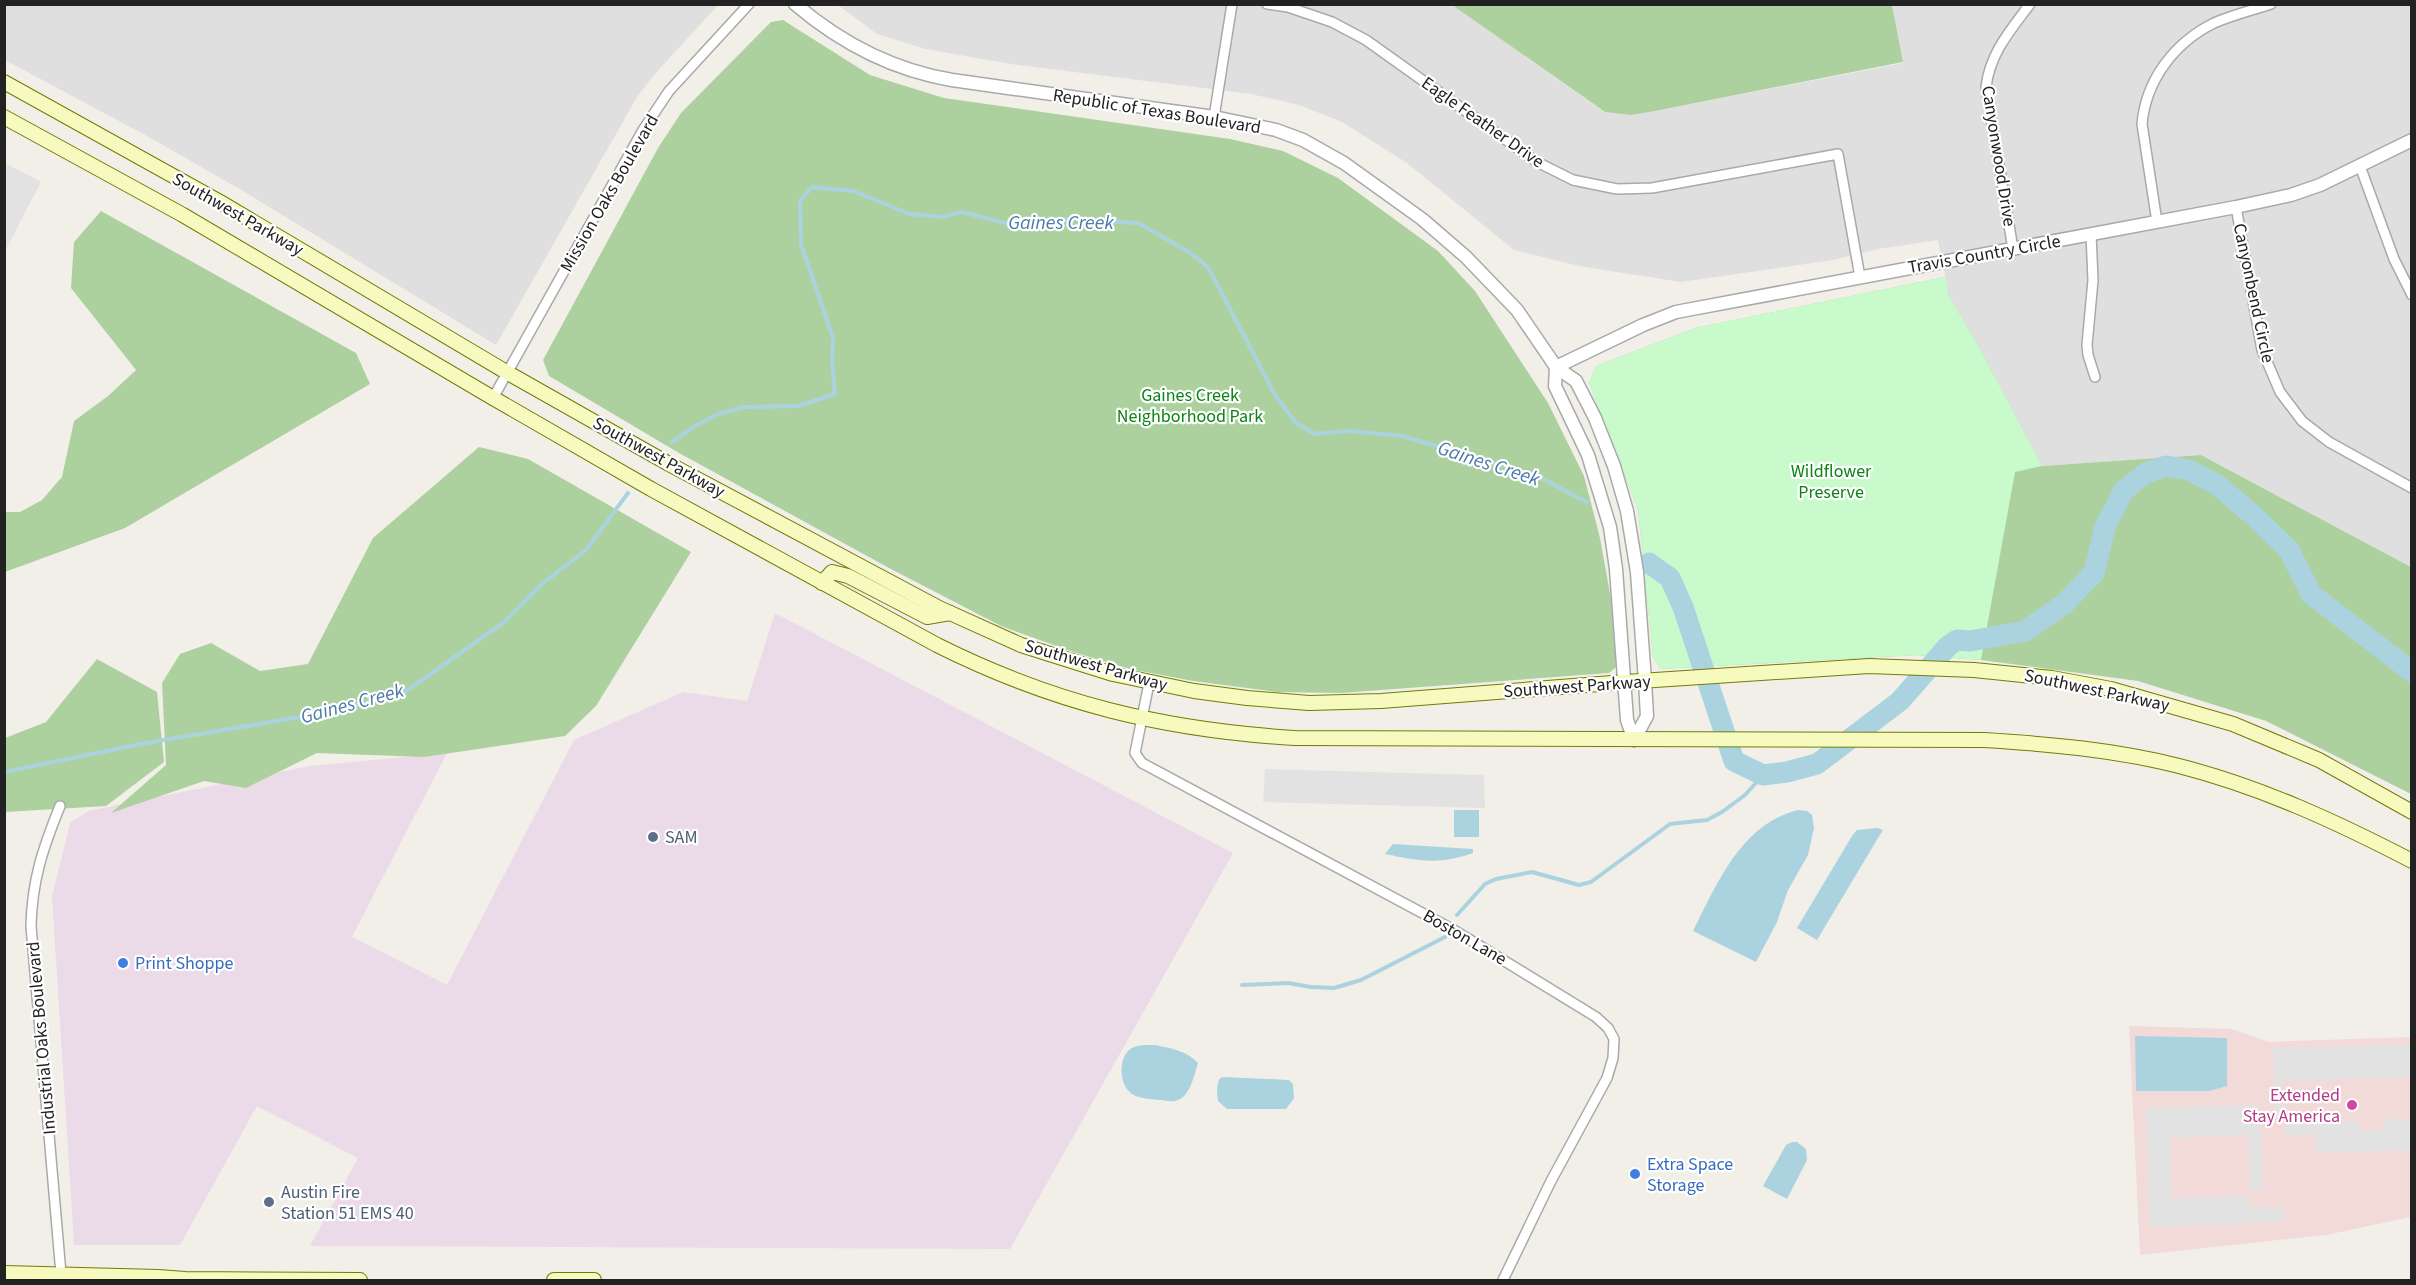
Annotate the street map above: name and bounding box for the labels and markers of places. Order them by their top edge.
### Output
place label: SAM [665,825,697,850]
marker: SAM [646,830,660,844]
place label: Print Shoppe [135,951,234,976]
marker: Print Shoppe [116,956,130,970]
place label: Extended Stay America [2243,1083,2340,1129]
marker: Extended Stay America [2345,1098,2359,1112]
place label: Extra Space Storage [1647,1152,1733,1198]
marker: Extra Space Storage [1628,1167,1642,1181]
place label: Austin Fire Station 51 EMS 40 [281,1180,414,1226]
marker: Austin Fire Station 51 EMS 40 [262,1195,276,1209]

